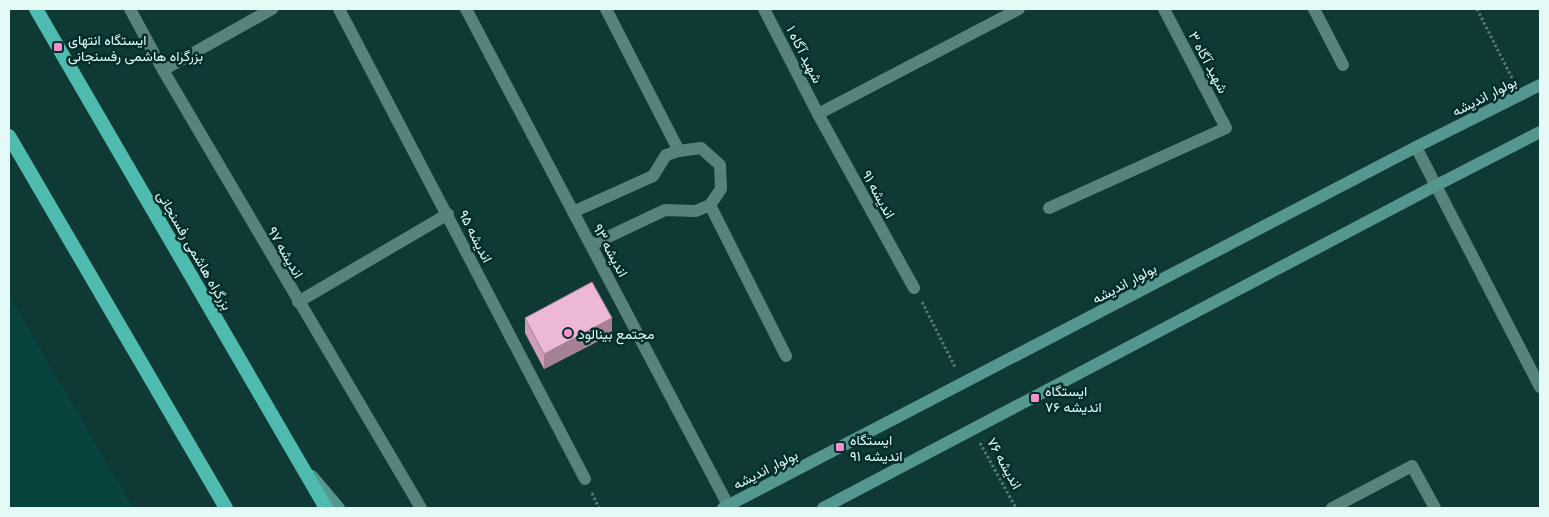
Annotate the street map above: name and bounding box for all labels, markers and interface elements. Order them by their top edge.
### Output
street label: شهید آگاه ۱ [782,22,827,86]
street label: شهید آگاه ۳ [1185,28,1232,96]
place label: ایستگاه انتهای بزرگراه هاشمی رفسنجانی [68,31,203,65]
marker: ایستگاه انتهای بزرگراه هاشمی رفسنجانی [52,41,64,53]
street label: بولوار اندیشه [1449,72,1520,120]
street label: اندیشه ۹۱ [859,167,899,221]
street label: بزرگراه هاشمی رفسنجانی [153,187,236,313]
street label: اندیشه ۹۵ [456,207,496,265]
street label: اندیشه ۹۳ [590,221,632,279]
street label: اندیشه ۹۷ [264,223,308,281]
street label: بولوار اندیشه [1089,259,1159,308]
place label: مجتمع بینالود [578,325,655,345]
marker: مجتمع بینالود [562,327,574,339]
place label: ایستگاه اندیشه ۷۶ [1045,382,1102,415]
marker: ایستگاه اندیشه ۷۶ [1029,392,1041,404]
place label: ایستگاه اندیشه ۹۱ [850,431,902,464]
street label: اندیشه ۷۶ [984,434,1026,492]
marker: ایستگاه اندیشه ۹۱ [834,441,846,453]
street label: بولوار اندیشه [730,445,801,493]

